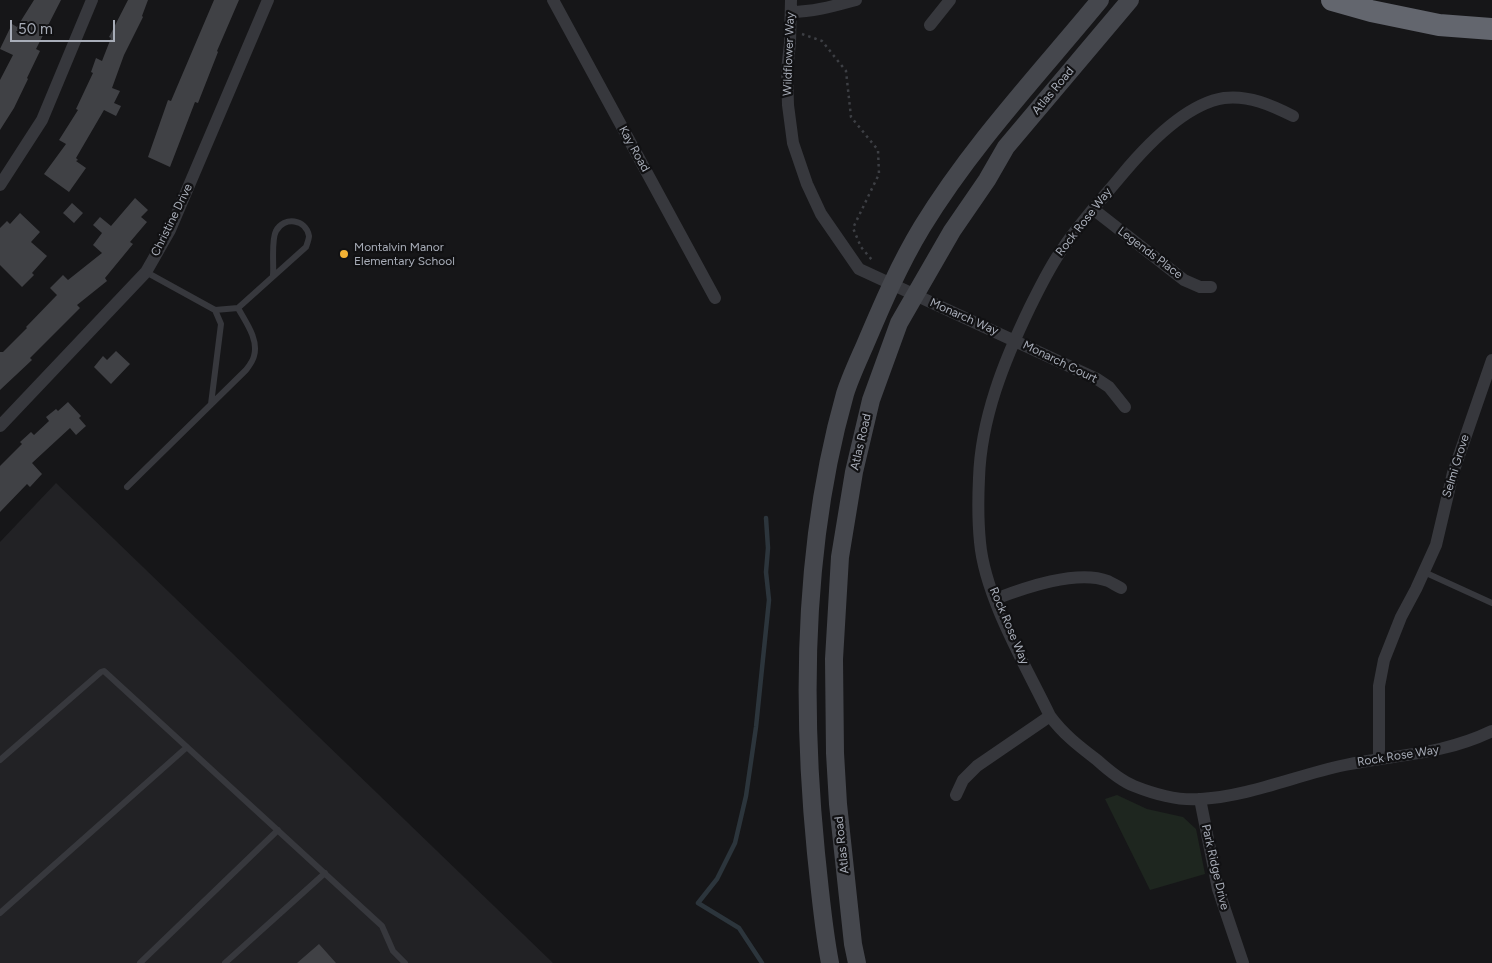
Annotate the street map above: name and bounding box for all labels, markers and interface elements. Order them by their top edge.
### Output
scale bar [12,10,118,42]
street label: Wildflower Way [780,12,798,96]
text: 50 m [18,20,53,38]
street label: Atlas Road [1029,64,1077,118]
street label: Kay Road [616,124,652,174]
street label: Christine Drive [148,181,196,259]
street label: Rock Rose Way [1053,185,1115,259]
street label: Legends Place [1115,224,1185,282]
place label: Montalvin Manor Elementary School [354,240,455,268]
marker: Montalvin Manor Elementary School [338,248,350,260]
street label: Monarch Way [927,295,1001,339]
street label: Monarch Court [1020,338,1100,386]
street label: Atlas Road [848,412,874,472]
street label: Selmi Grove [1440,433,1472,499]
street label: Rock Rose Way [986,585,1032,667]
street label: Rock Rose Way [1356,742,1440,770]
street label: Atlas Road [832,816,852,874]
street label: Park Ridge Drive [1198,823,1232,911]

